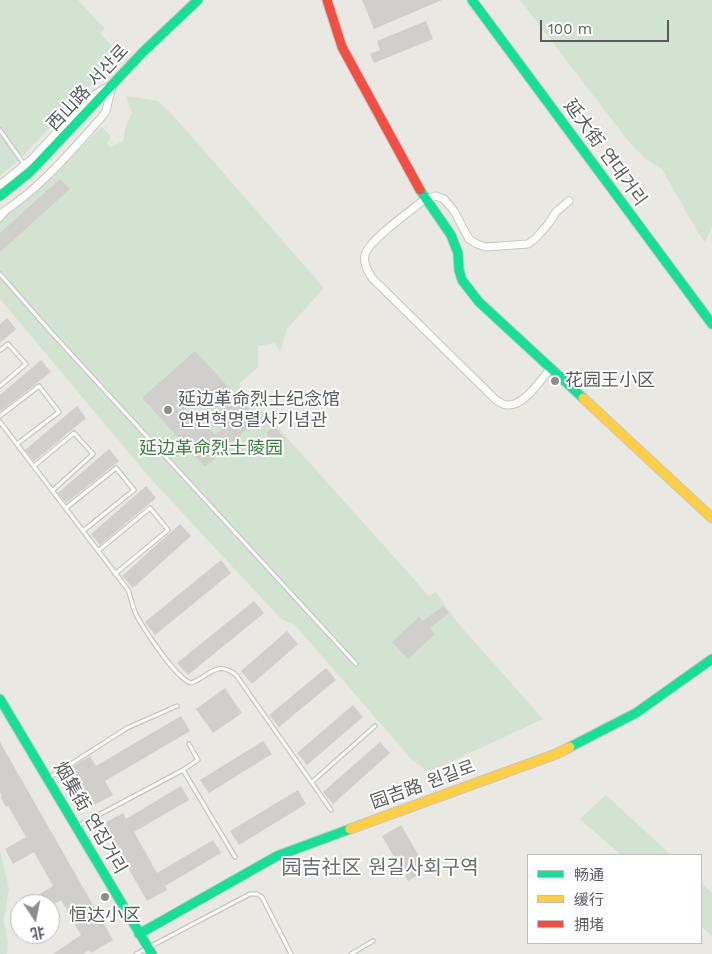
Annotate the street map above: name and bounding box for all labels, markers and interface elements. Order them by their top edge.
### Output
scale bar [542,10,671,42]
text: 100 m [548,20,592,38]
street label: 西山路 서산로 [43,40,133,136]
street label: 延大街 연대거리 [559,96,651,210]
place label: 花园王小区 [565,370,655,392]
marker: 花园王小区 [549,375,561,387]
place label: 延边革命烈士纪念馆 연변혁명렬사기념관 [178,389,340,432]
marker: 延边革命烈士纪念馆 연변혁명렬사기념관 [162,404,174,416]
park label: 延边革命烈士陵园 [139,438,283,460]
street label: 园吉路 원길로 [368,756,478,814]
street label: 烟集街 연집거리 [49,758,131,878]
legend [527,854,702,944]
district label: 园吉社区 원길사회구역 [281,856,479,880]
text: 畅通 [574,866,604,884]
marker: 恒达小区 [99,891,111,903]
text: 缓行 [574,891,604,909]
north arrow [10,894,60,944]
place label: 恒达小区 [69,905,141,927]
text: 拥堵 [574,916,604,934]
text: 北 [29,924,46,942]

